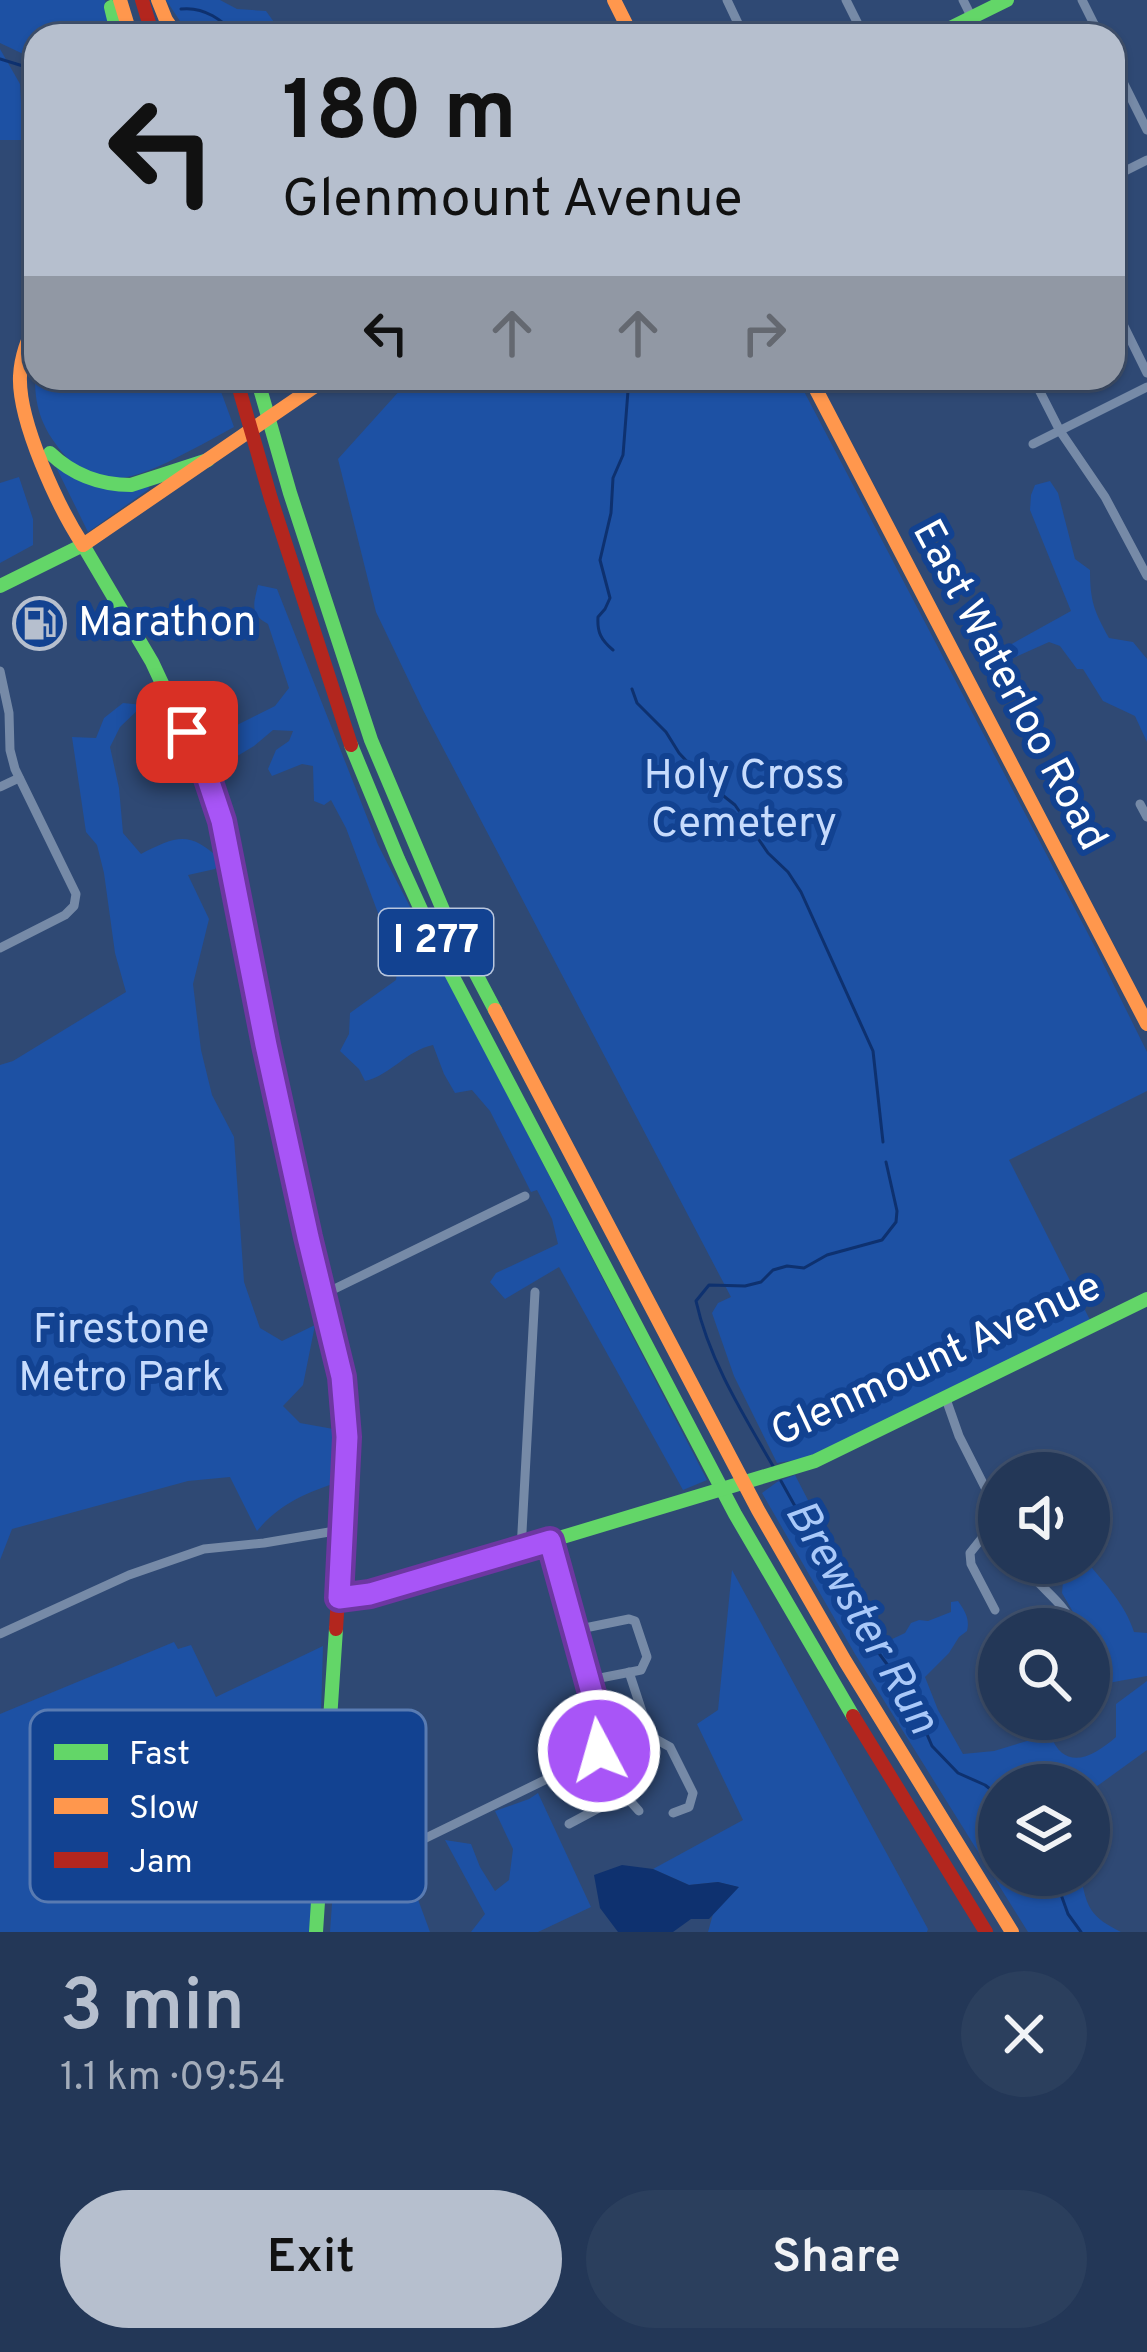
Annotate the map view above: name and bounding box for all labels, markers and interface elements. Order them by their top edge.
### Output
text: 180 m [282,63,517,169]
icon: left [84,72,240,228]
text: Glenmount Avenue [282,167,743,236]
icon: left [353,300,419,366]
icon: ahead [479,300,545,366]
icon: ahead [605,300,671,366]
icon: right [731,300,797,366]
street label: East Waterloo Road [898,511,1118,861]
fuel station icon: Marathon [11,596,67,652]
place label: Marathon [78,598,256,651]
pin [136,681,238,783]
icon: arrive [154,699,220,765]
park label: Holy Cross Cemetery [644,751,844,852]
road number: I 277 [379,909,493,975]
street label: Glenmount Avenue [763,1261,1111,1461]
park label: Firestone Metro Park [18,1305,224,1406]
map controls [978,1452,1110,1896]
button: sound [978,1452,1110,1584]
water label: Brewster Run [770,1491,950,1745]
button: search [978,1608,1110,1740]
position arrow [536,1688,662,1814]
legend [30,1710,426,1902]
text: Fast [129,1735,190,1777]
button: layers [978,1764,1110,1896]
text: Slow [129,1789,199,1831]
text: Jam [129,1843,193,1885]
text: 3 min [60,1964,245,2056]
button: close [961,1971,1087,2097]
text: 1.1 km · 09:54 [60,2055,285,2104]
button: Exit [60,2190,562,2328]
button: Share [586,2190,1087,2328]

